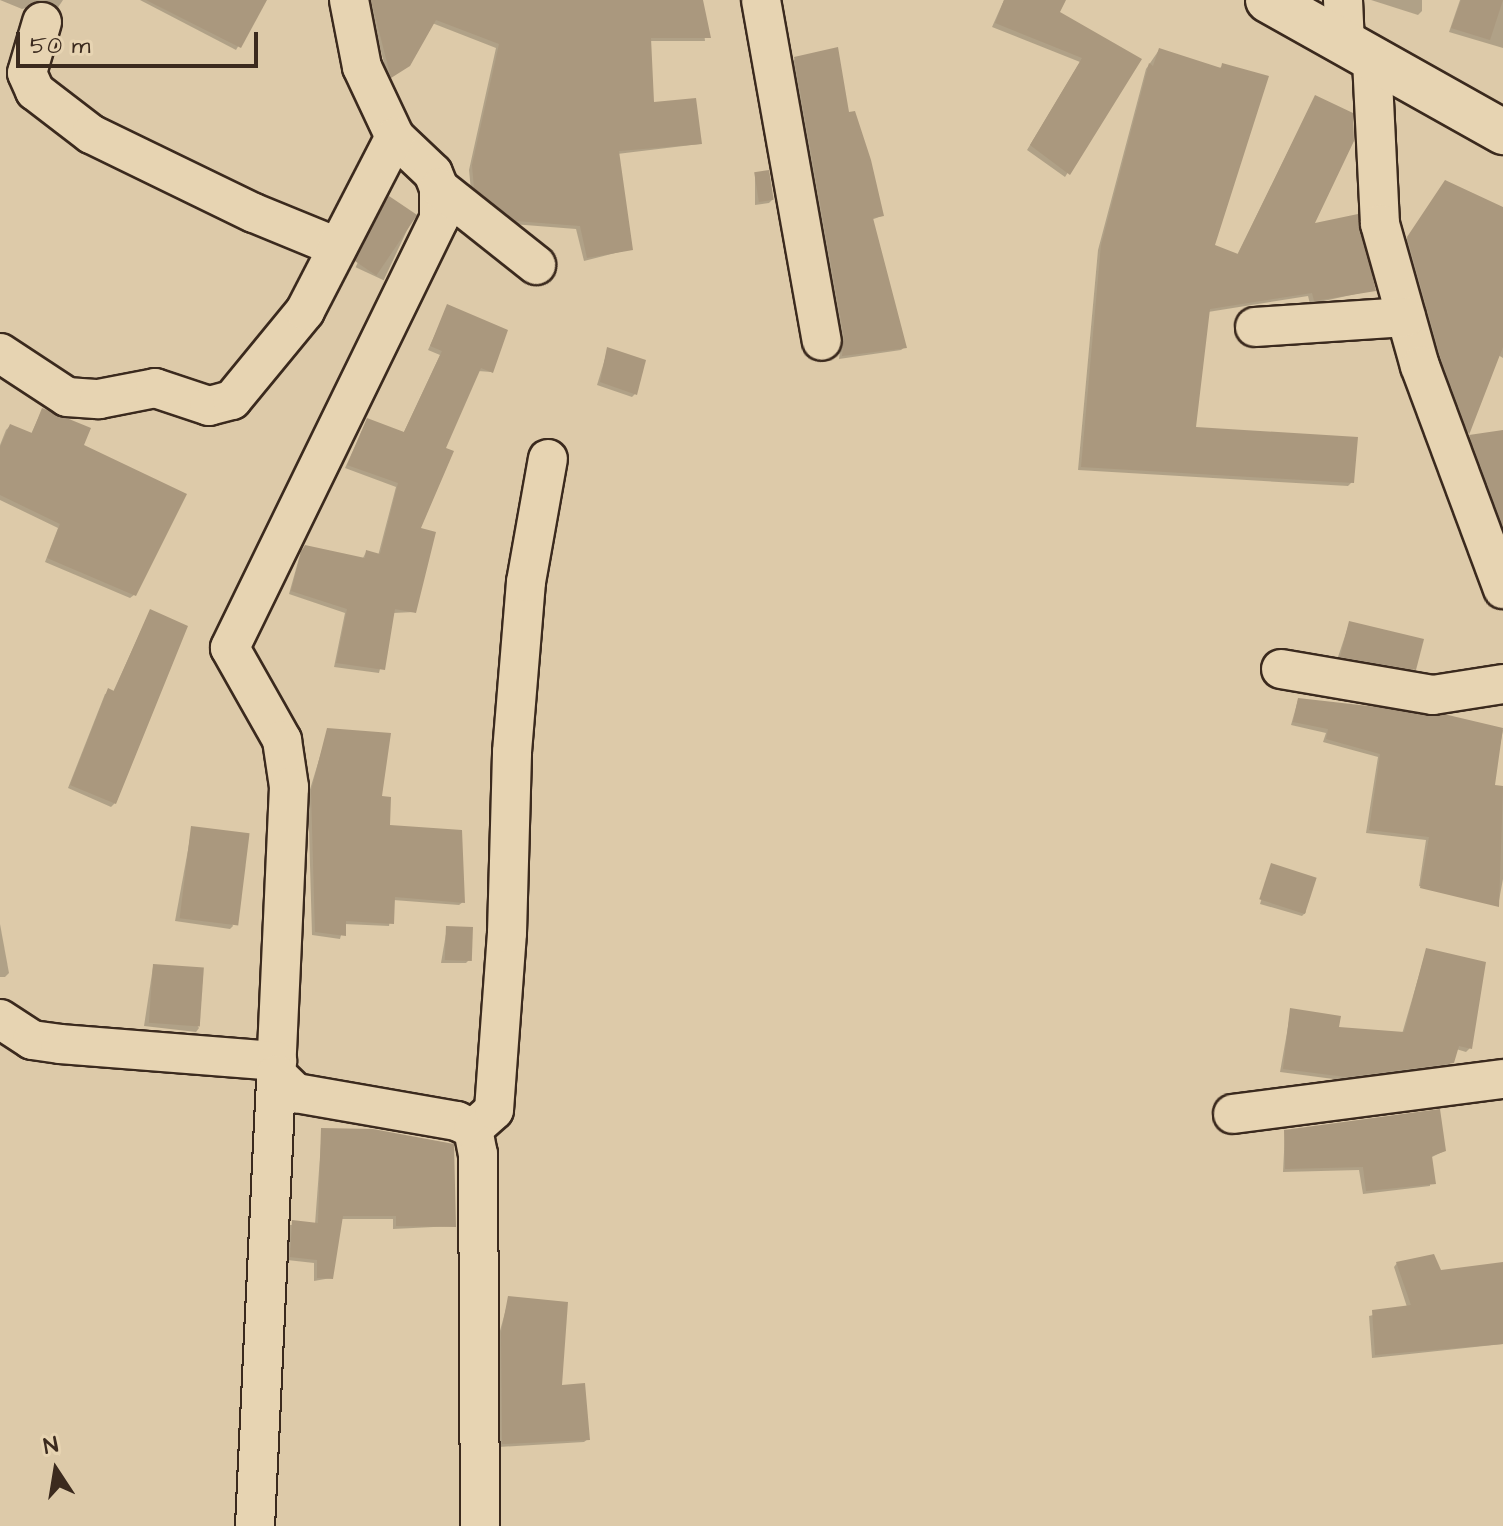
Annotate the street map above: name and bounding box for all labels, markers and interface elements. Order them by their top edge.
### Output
scale bar [20,16,262,66]
text: 50 m [30,29,90,63]
text: N [41,1429,61,1463]
north arrow [16,1430,96,1510]

